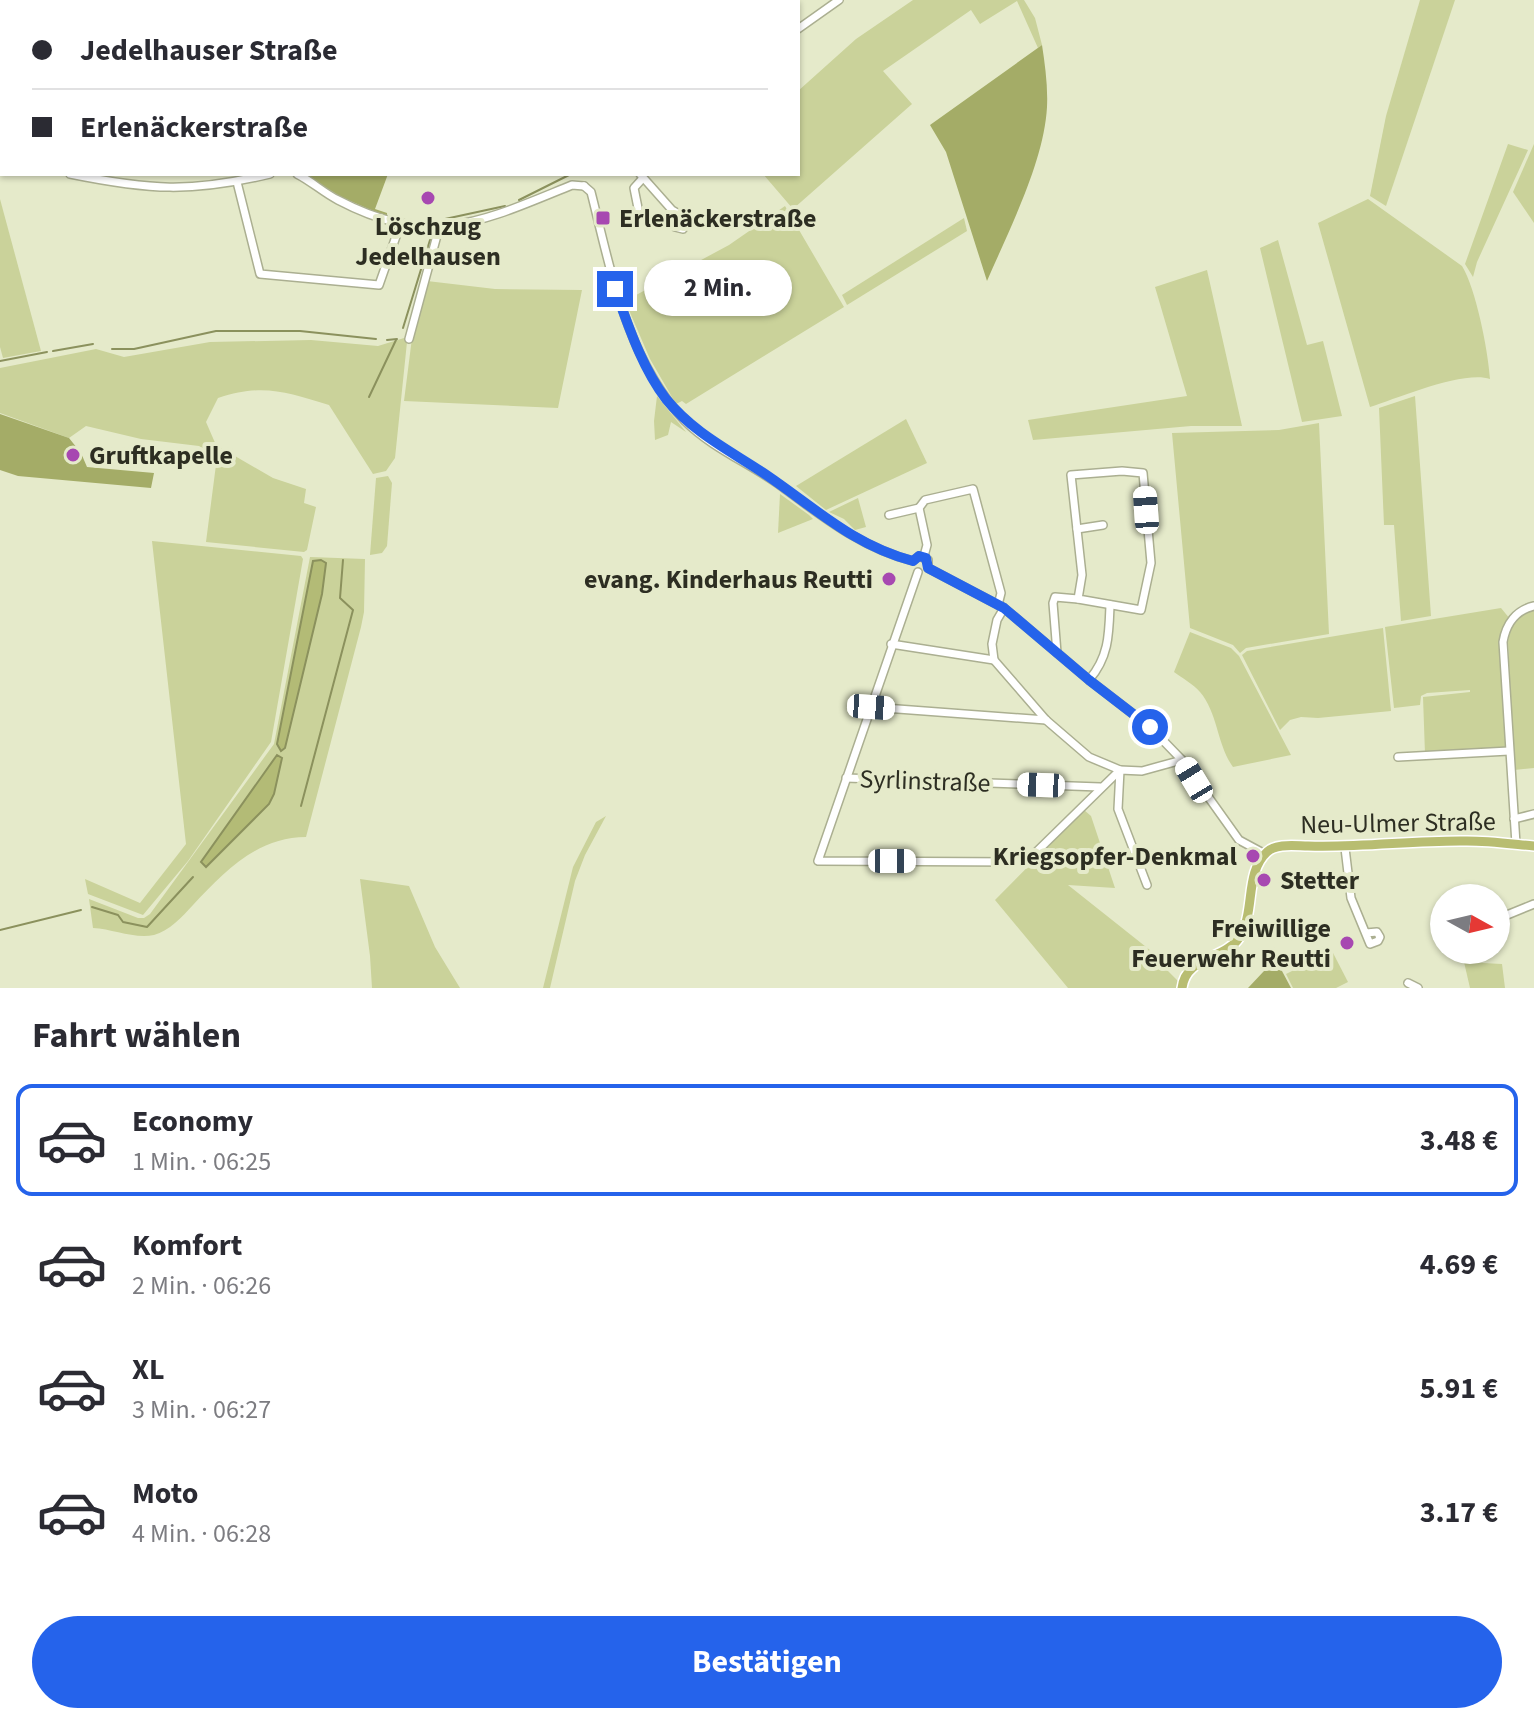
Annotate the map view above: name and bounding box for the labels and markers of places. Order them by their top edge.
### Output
marker: Löschzug Jedelhausen [419,189,437,207]
place label: Erlenäckerstraße [619,200,817,237]
place label: Löschzug Jedelhausen [355,208,501,275]
marker: Erlenäckerstraße [594,209,612,227]
place label: Gruftkapelle [89,437,233,474]
marker: Gruftkapelle [64,446,82,464]
place label: evang. Kinderhaus Reutti [584,561,873,598]
marker: evang. Kinderhaus Reutti [880,570,898,588]
place label: Kriegsopfer-Denkmal [993,838,1238,875]
marker: Kriegsopfer-Denkmal [1244,847,1262,865]
place label: Stetter [1280,862,1360,899]
marker: Stetter [1255,871,1273,889]
place label: Freiwillige Feuerwehr Reutti [1131,910,1331,977]
marker: Freiwillige Feuerwehr Reutti [1338,934,1356,952]

